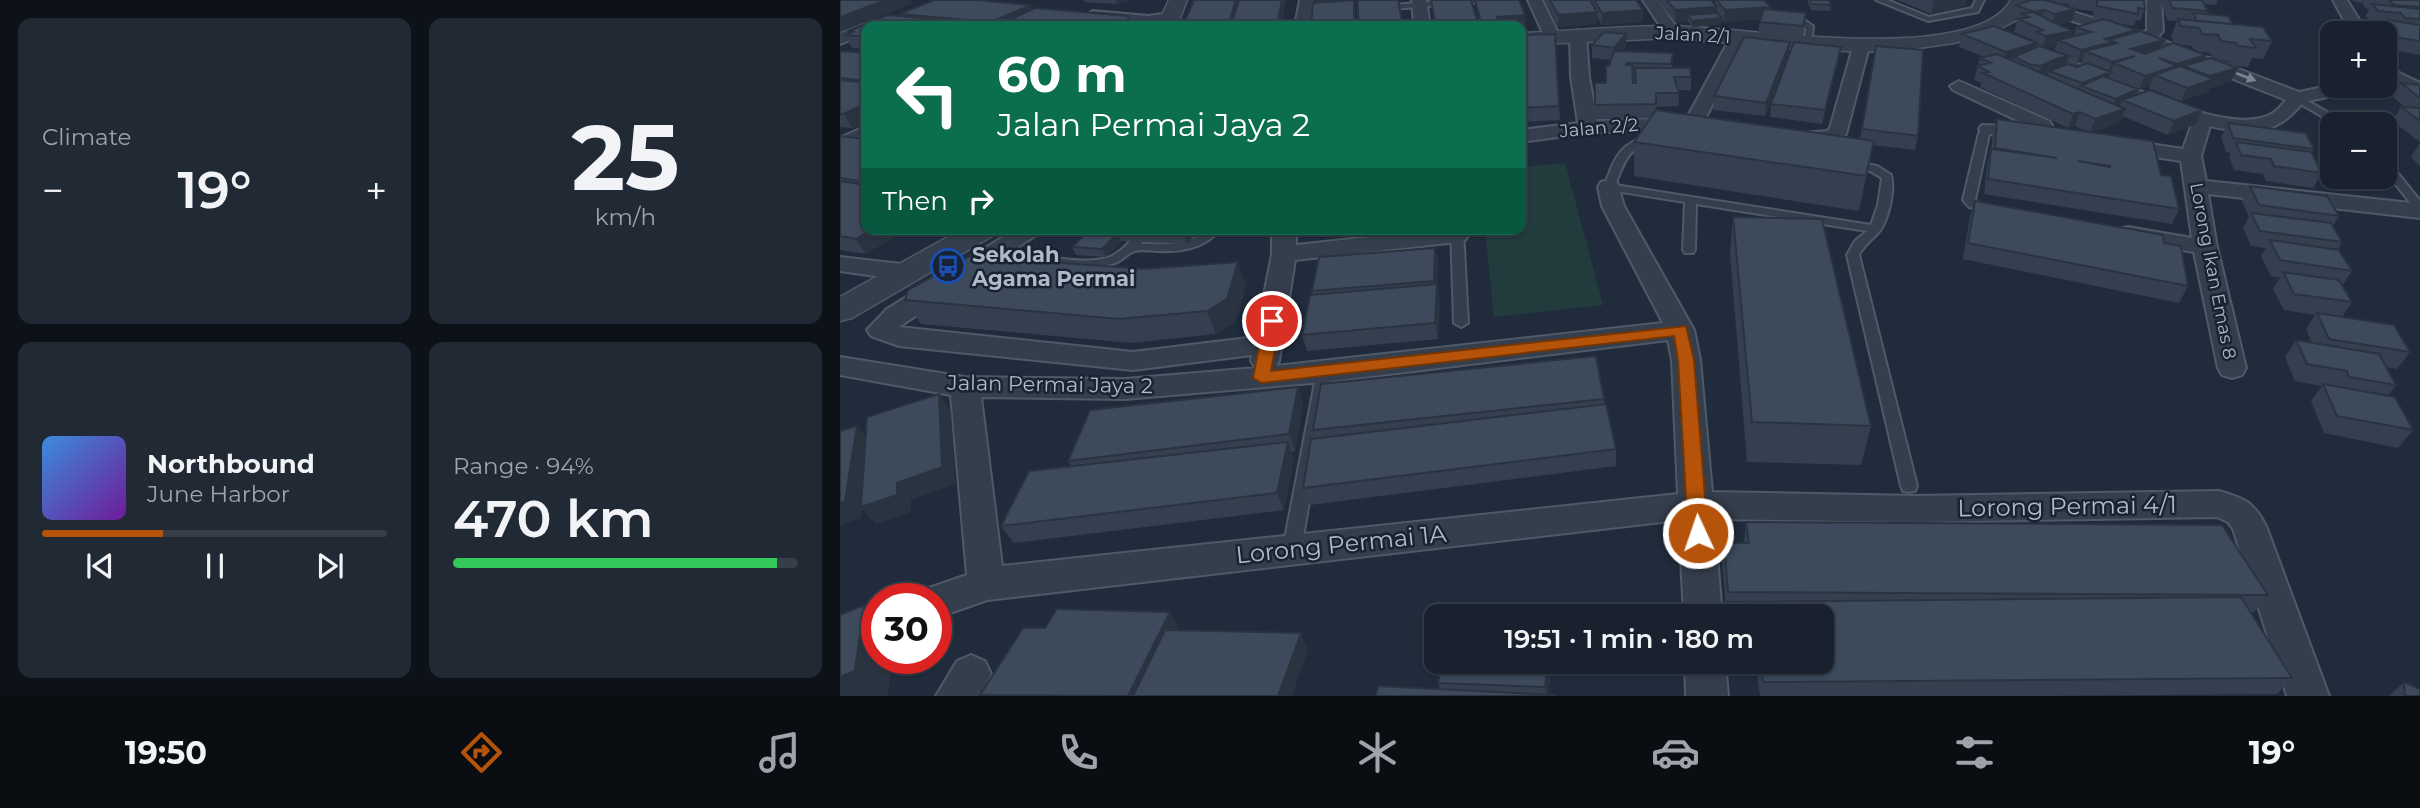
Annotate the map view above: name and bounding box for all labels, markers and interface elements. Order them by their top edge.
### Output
map controls [2320,21,2397,189]
button: + [2320,21,2397,98]
street label: Jalan 2/1 [1654,22,1731,48]
text: 60 m [997,45,1127,104]
icon: left [882,49,973,140]
one-way arrow [2236,72,2257,83]
text: 25 [572,102,679,213]
text: Jalan Permai Jaya 2 [997,105,1310,144]
button: − [2320,112,2397,189]
street label: Jalan 2/2 [1558,114,1639,142]
text: Climate [42,123,131,151]
text: 19° [177,158,252,221]
text: − [42,167,64,214]
text: + [365,167,387,214]
street label: Lorong Ikan Emas 8 [2185,181,2241,361]
icon: right [962,182,1000,220]
text: Then [882,185,948,217]
text: km/h [595,203,656,231]
place label: Sekolah Agama Permai [971,242,1135,291]
bus stop icon: Sekolah Agama Permai [929,247,967,285]
pin [1242,291,1302,351]
icon: arrive [1253,302,1291,340]
street label: Jalan Permai Jaya 2 [946,370,1153,398]
text: Northbound [147,448,315,480]
text: Range · 94% [453,452,594,480]
text: June Harbor [147,480,290,508]
text: 470 km [453,487,653,550]
street label: Lorong Permai 4/1 [1957,490,2177,522]
position arrow [1661,496,1735,570]
street label: Lorong Permai 1A [1234,518,1448,569]
icon: previous [81,547,119,585]
icon: pause [196,547,234,585]
icon: next [311,547,349,585]
speed limit sign: 30 [861,583,952,674]
text: 19:51 · 1 min · 180 m [1504,623,1754,655]
icon: directions [457,728,506,777]
icon: music [755,728,804,777]
icon: phone [1054,728,1103,777]
icon: climate [1353,728,1402,777]
icon: car [1651,728,1700,777]
icon: filters [1950,728,1999,777]
text: 19:50 [125,733,207,772]
text: 19° [2249,733,2295,772]

